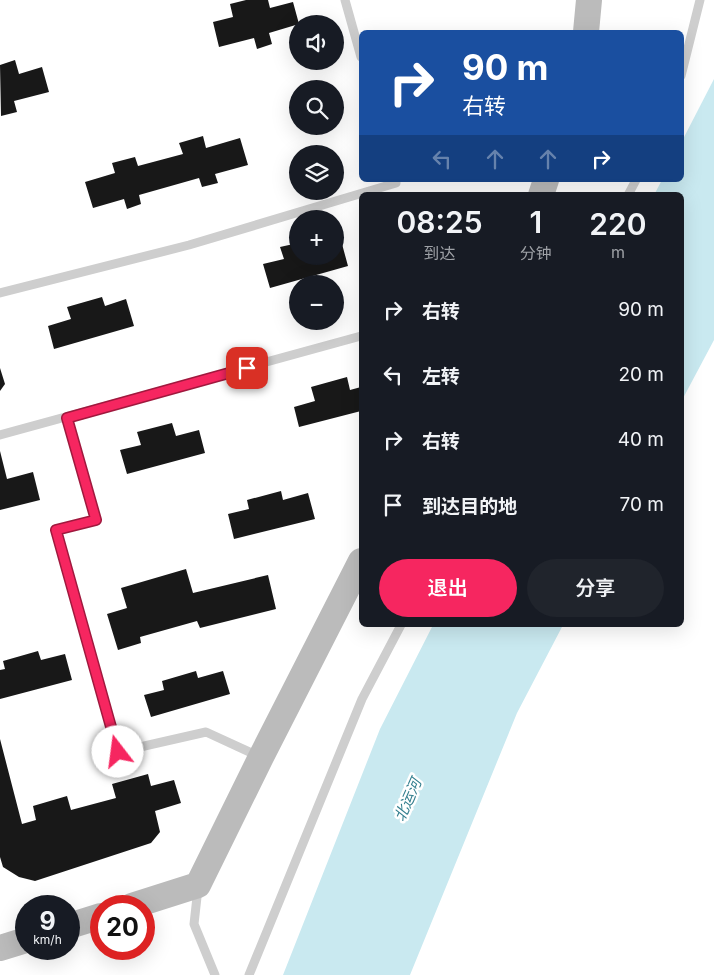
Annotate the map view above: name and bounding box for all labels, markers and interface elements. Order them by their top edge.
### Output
map controls [289,15,344,330]
button: sound [289,15,344,70]
text: 90 m [462,46,549,88]
icon: right [379,50,444,115]
button: search [289,80,344,135]
text: 右转 [462,93,506,119]
button: layers [289,145,344,200]
icon: left [428,145,456,173]
icon: ahead [481,145,509,173]
icon: ahead [534,145,562,173]
icon: right [587,145,615,173]
text: 08:25 [396,204,483,240]
text: 1 [530,204,542,240]
text: 220 [589,206,647,242]
button: + [289,210,344,265]
text: m [611,242,625,262]
text: 到达 [423,243,455,263]
text: 分钟 [520,243,552,263]
button: − [289,275,344,330]
icon: right [379,296,407,324]
text: 90 m [618,298,664,321]
text: 右转 [422,300,460,323]
pin [226,347,268,389]
icon: arrive [233,354,261,382]
icon: left [379,361,407,389]
text: 20 m [618,363,664,386]
text: 左转 [422,365,460,388]
icon: right [379,426,407,454]
text: 40 m [618,428,664,451]
text: 右转 [422,430,460,453]
icon: arrive [379,491,407,519]
text: 70 m [620,493,664,516]
text: 到达目的地 [422,495,517,518]
button: 退出 [379,559,517,617]
button: 分享 [527,559,664,617]
position arrow [91,725,143,777]
water label: 北运河 [390,773,427,824]
speed limit sign: 20 [90,895,155,960]
text: 9 [39,906,56,936]
text: km/h [33,932,62,947]

